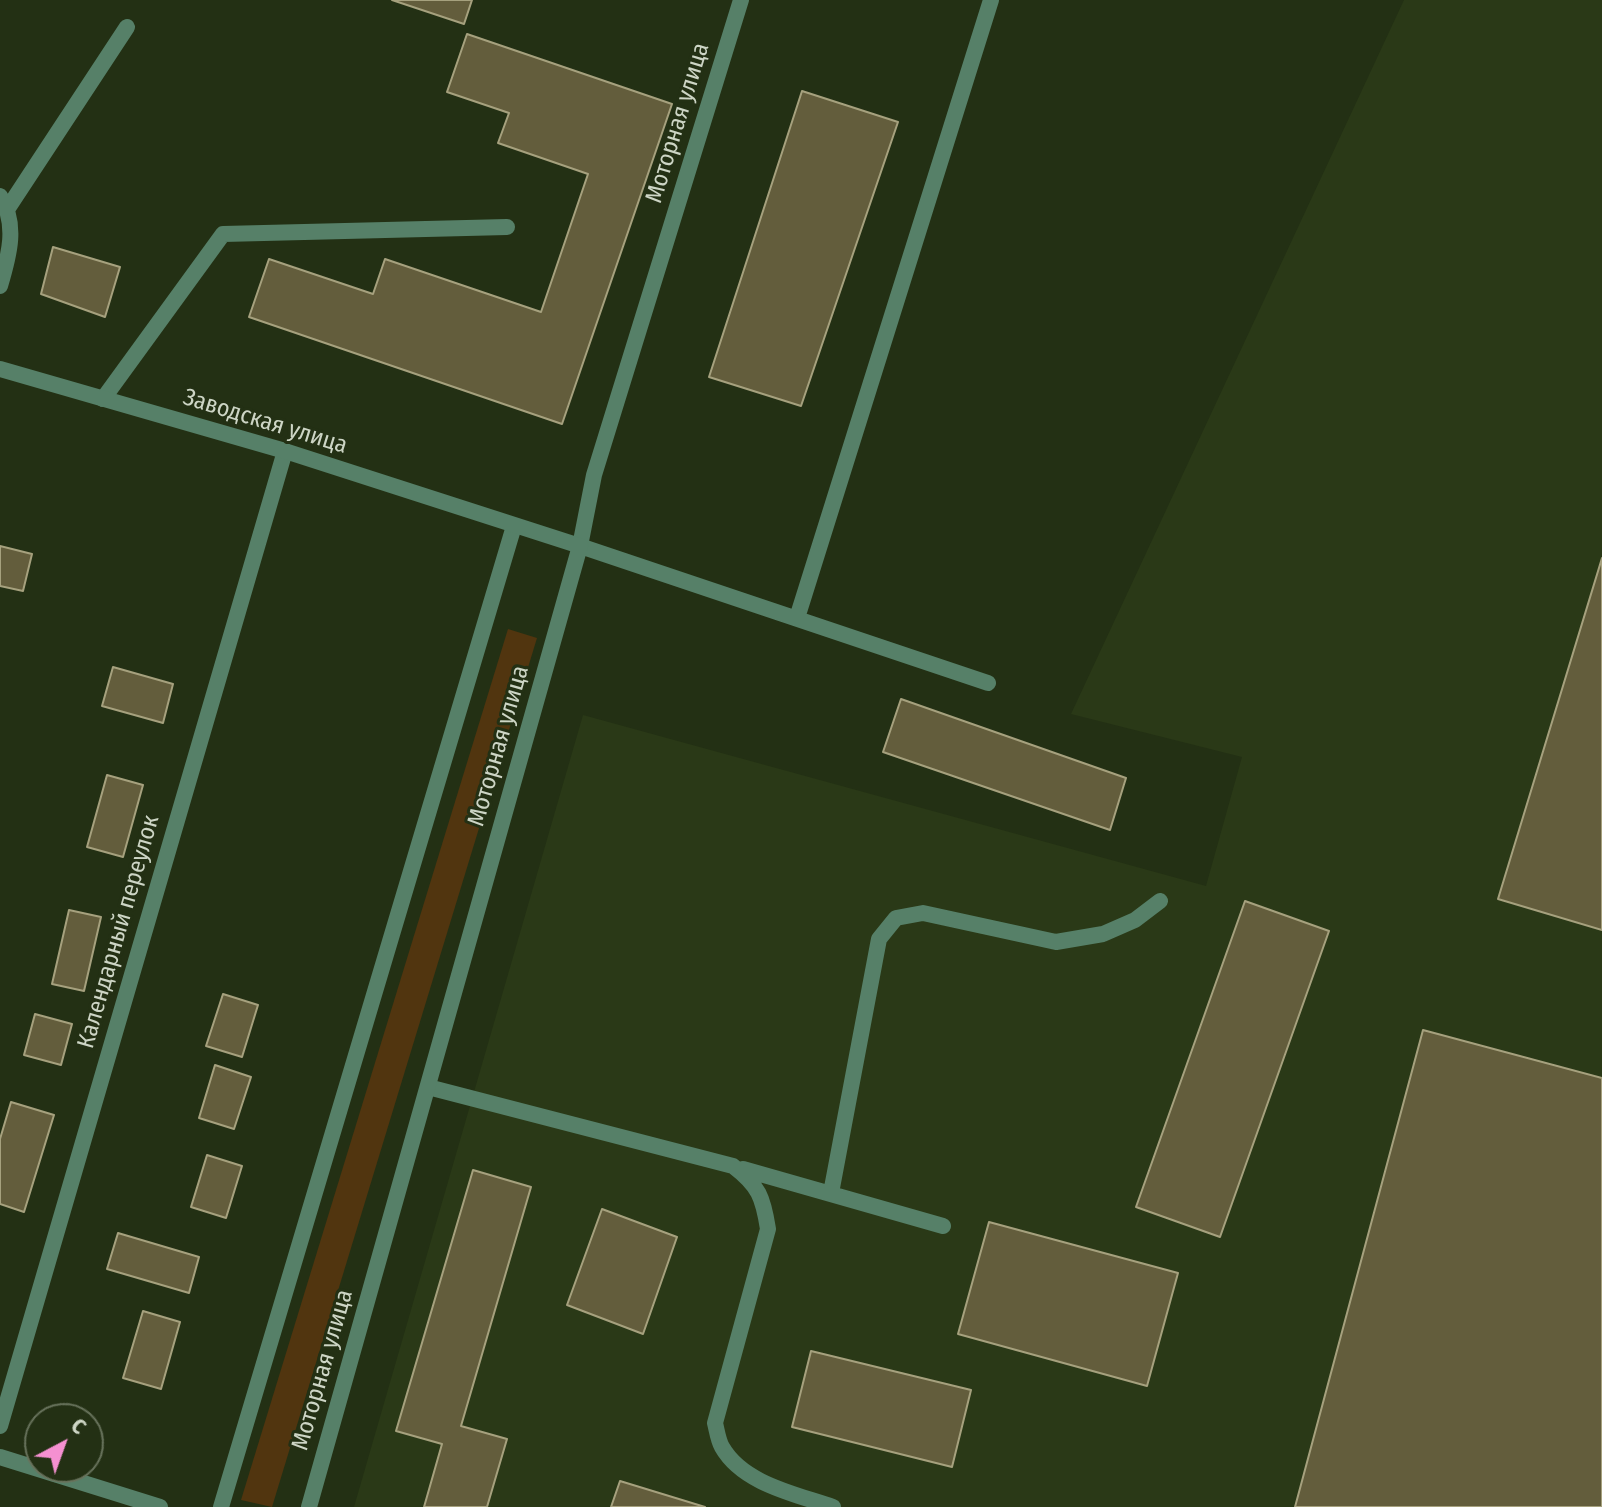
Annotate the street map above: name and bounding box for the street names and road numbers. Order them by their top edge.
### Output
street label: Моторная улица [640,39,716,207]
street label: Заводская улица [179,383,351,461]
street label: Моторная улица [462,662,536,830]
street label: Календарный переулок [72,812,166,1052]
street label: Моторная улица [286,1286,360,1454]

